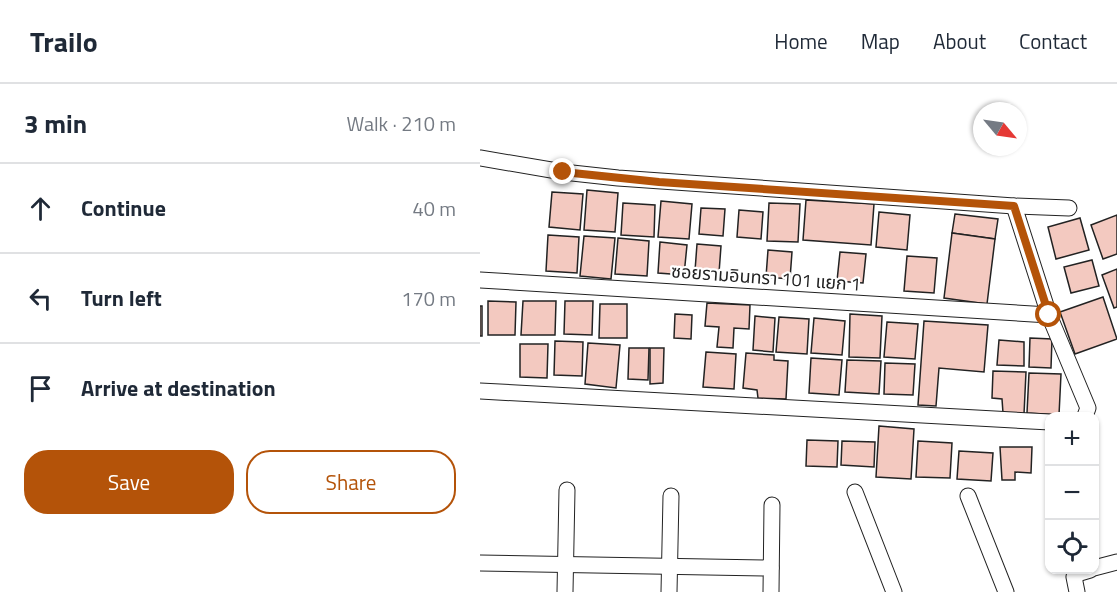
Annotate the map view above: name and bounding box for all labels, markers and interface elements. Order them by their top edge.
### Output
text: Trailo [30,20,98,63]
text: Home [774,25,828,57]
text: Map [861,25,900,57]
text: About [933,25,986,57]
text: Contact [1019,25,1087,57]
north arrow [973,102,1027,156]
text: 3 min [24,104,87,143]
text: Walk · 210 m [347,108,456,139]
route end [549,158,575,184]
text: Continue [81,191,166,225]
icon: ahead [24,192,57,225]
text: 40 m [412,193,456,224]
street label: ซอยรามอินทรา 101 แยก 1 [670,257,862,298]
text: Turn left [81,281,162,315]
icon: left [24,282,57,315]
text: 170 m [401,283,456,314]
route start [1035,301,1061,327]
text: Arrive at destination [81,371,276,405]
icon: arrive [24,372,57,405]
map controls [1045,412,1099,574]
button: + [1045,412,1099,466]
button: Save [24,450,234,514]
button: Share [246,450,456,514]
button: − [1045,466,1099,520]
button: locate [1045,520,1099,574]

